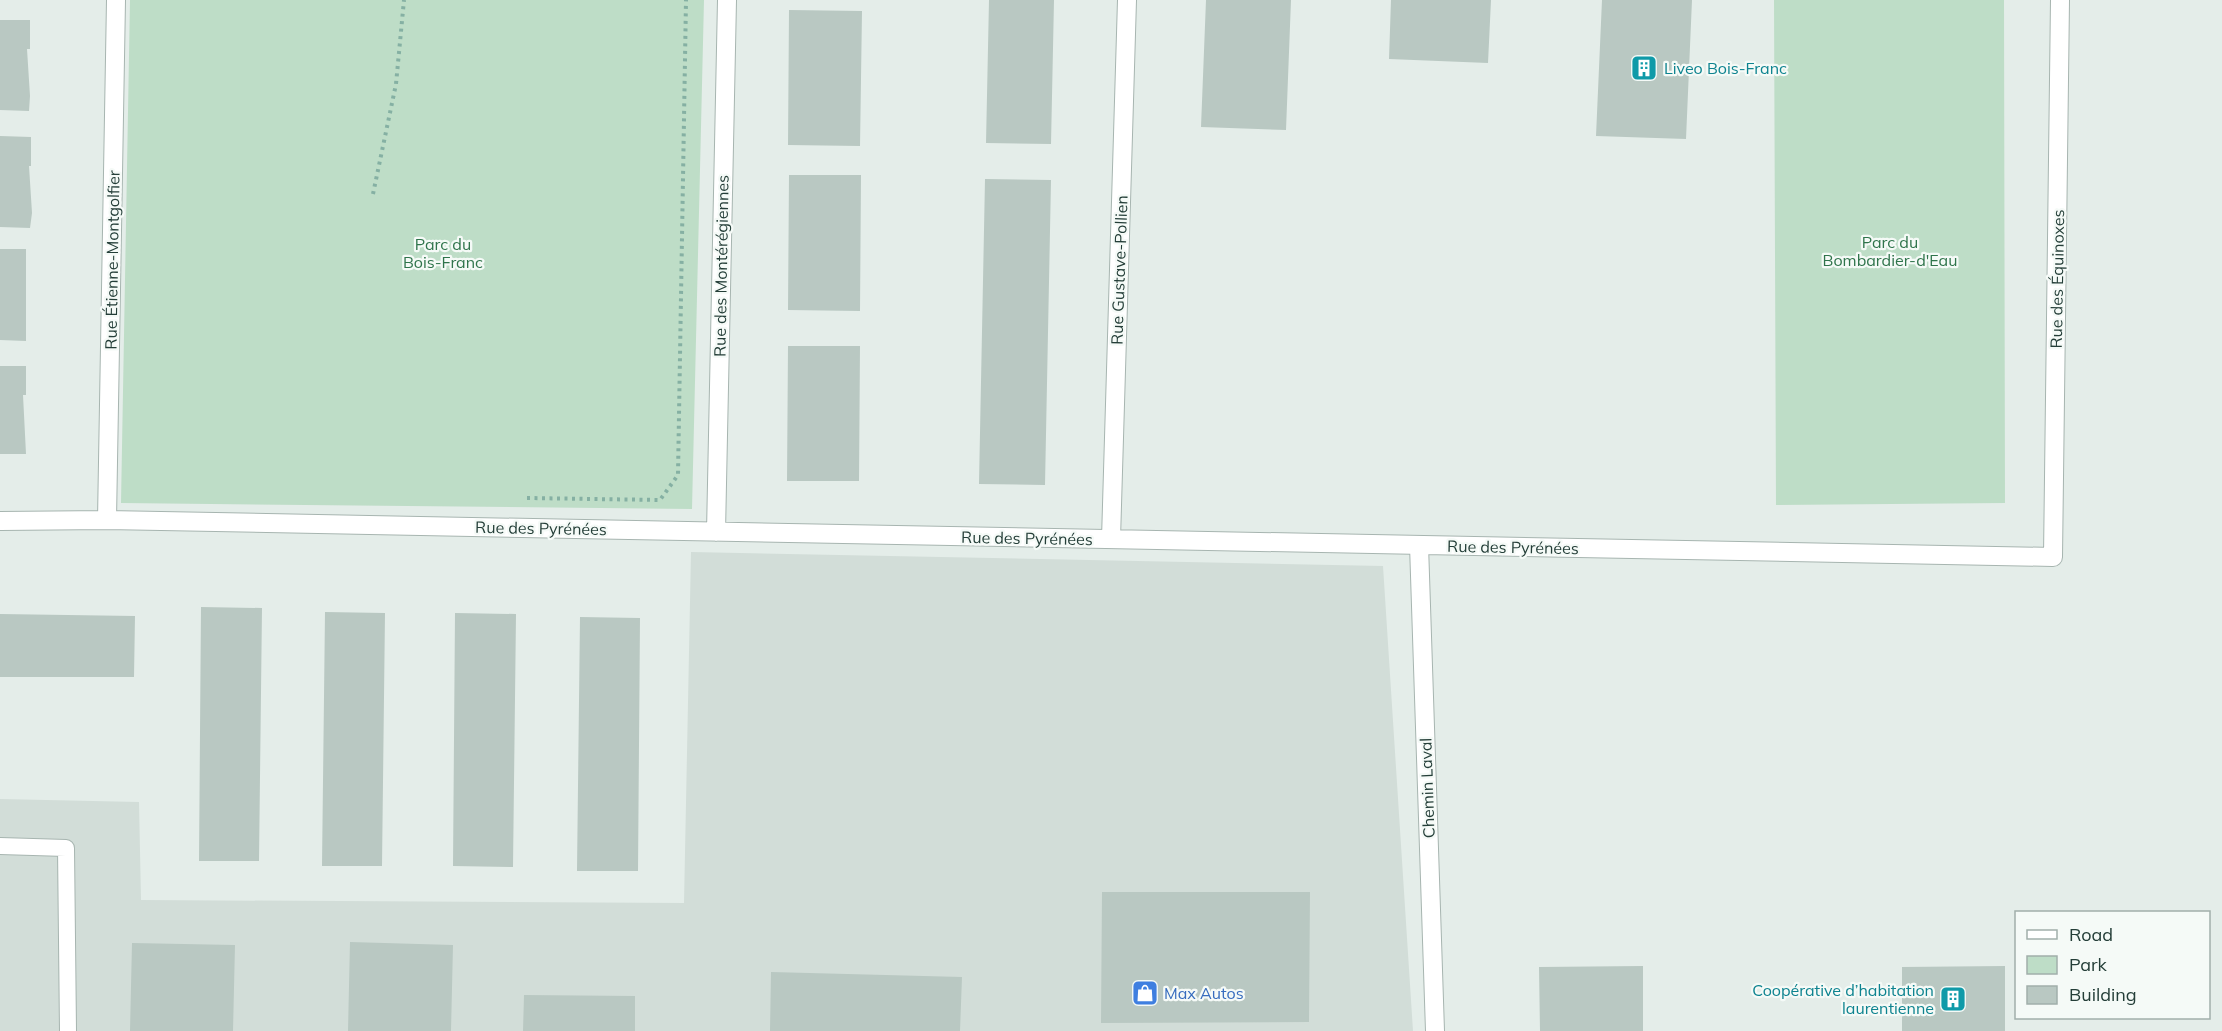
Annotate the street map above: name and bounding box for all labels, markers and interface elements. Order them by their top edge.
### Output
building icon: Liveo Bois-Franc [1629,53,1659,83]
place label: Liveo Bois-Franc [1664,58,1787,78]
street label: Rue Étienne-Montgolfier [100,170,124,350]
street label: Rue des Montérégiennes [709,175,733,357]
street label: Rue Gustave-Pollien [1106,195,1132,345]
street label: Rue des Équinoxes [2046,209,2068,349]
park label: Parc du Bombardier-d'Eau [1823,232,1957,270]
park label: Parc du Bois-Franc [403,234,483,272]
street label: Rue des Pyrénées [475,517,607,539]
street label: Rue des Pyrénées [961,527,1093,549]
street label: Rue des Pyrénées [1447,536,1579,558]
street label: Chemin Laval [1415,737,1439,839]
legend [2015,911,2210,1019]
text: Road [2069,923,2113,946]
text: Park [2069,953,2108,976]
shop icon: Max Autos [1130,978,1160,1008]
place label: Coopérative d’habitation laurentienne [1752,980,1934,1018]
place label: Max Autos [1164,983,1244,1003]
text: Building [2069,983,2137,1006]
building icon: Coopérative d’habitation laurentienne [1938,984,1968,1014]

